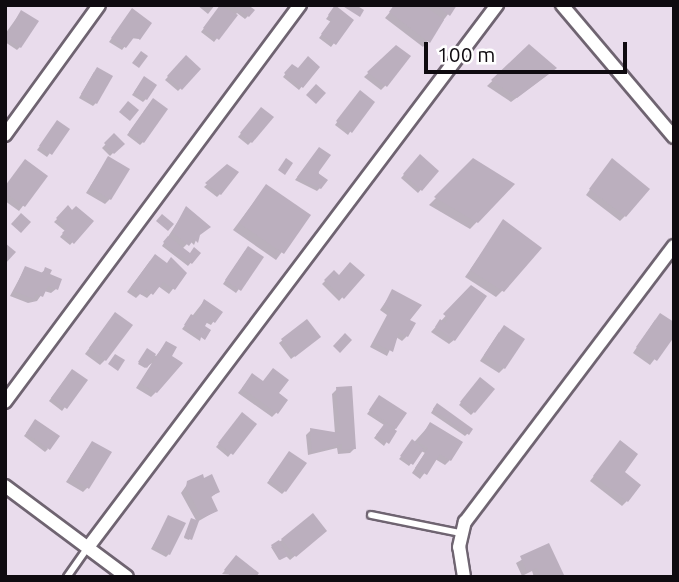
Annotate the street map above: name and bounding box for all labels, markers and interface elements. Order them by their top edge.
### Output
scale bar [427,28,630,72]
text: 100 m [437,42,495,66]

